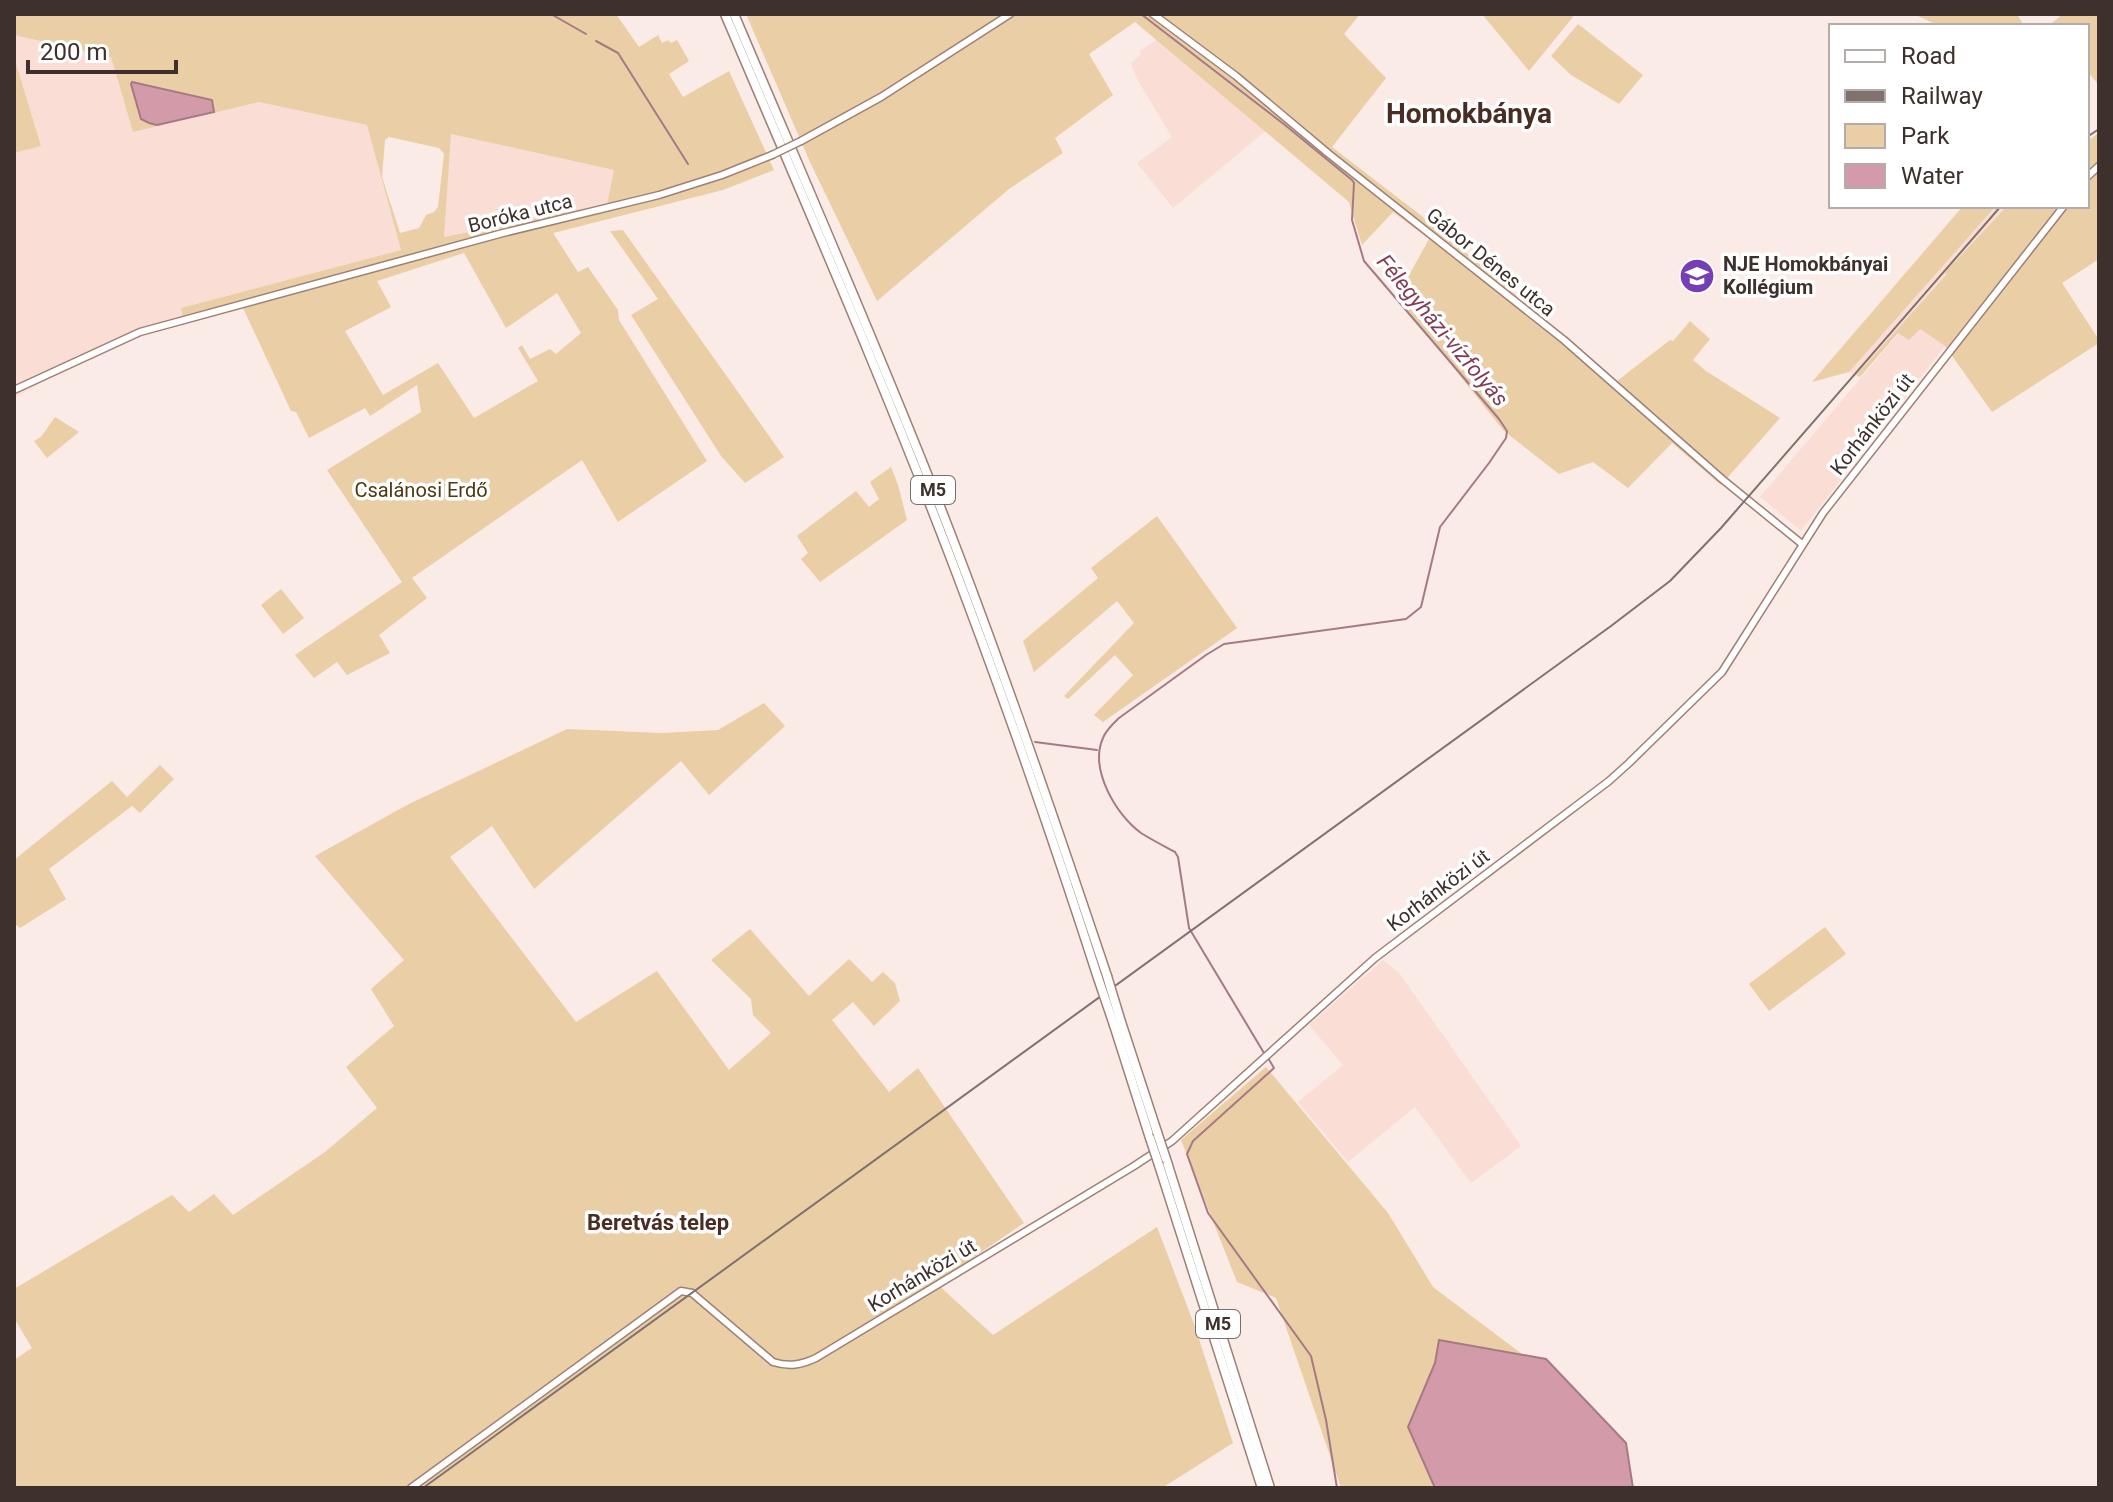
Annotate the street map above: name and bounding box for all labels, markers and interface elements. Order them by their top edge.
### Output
scale bar [28,24,176,74]
legend [1829,24,2089,208]
text: 200 m [40,38,107,66]
text: Road [1901,42,1956,70]
text: Railway [1901,82,1983,110]
district label: Homokbánya [1386,97,1552,130]
text: Park [1901,122,1950,150]
text: Water [1901,162,1964,190]
street label: Boróka utca [465,188,575,238]
street label: Gábor Dénes utca [1422,203,1560,321]
water label: Félegyházi-vízfolyás [1372,249,1513,411]
place label: NJE Homokbányai Kollégium [1723,252,1888,299]
school or university icon: NJE Homokbányai Kollégium [1678,257,1716,295]
street label: Korhánközi út [1825,369,1919,479]
road number: M5 [911,476,955,504]
park label: Csalánosi Erdő [354,478,488,502]
street label: Korhánközi út [1382,844,1494,936]
district label: Beretvás telep [587,1210,729,1235]
street label: Korhánközi út [863,1233,981,1317]
road number: M5 [1196,1310,1240,1338]

